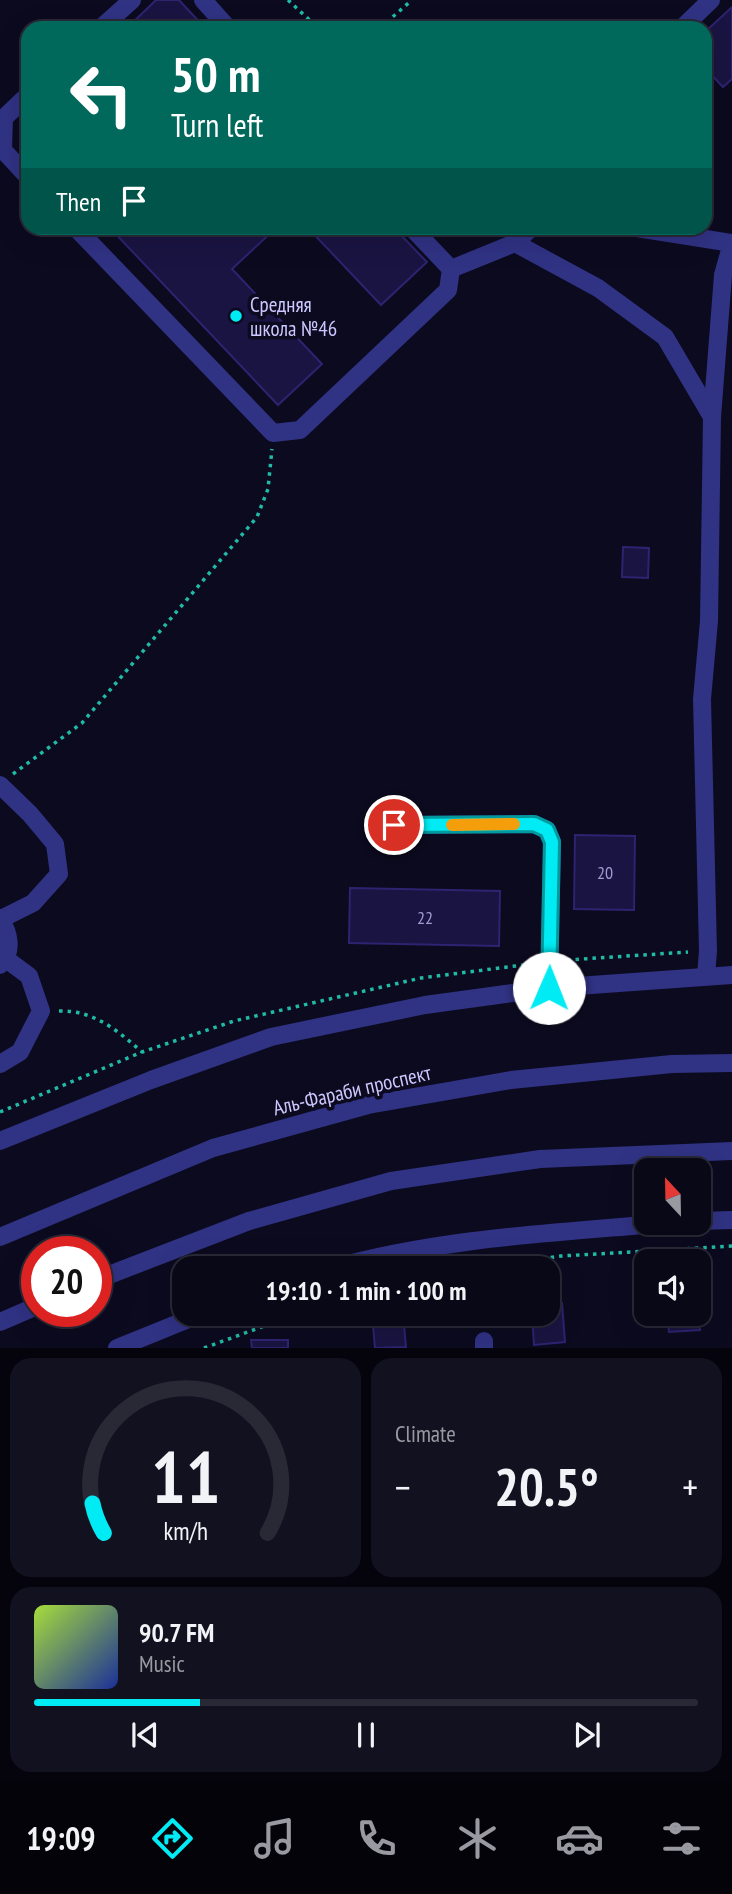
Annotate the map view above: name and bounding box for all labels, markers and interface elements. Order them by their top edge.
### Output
text: 50 m [171,42,260,106]
icon: left [56,49,147,140]
text: Turn left [171,104,263,146]
icon: arrive [115,182,153,220]
text: Then [56,185,101,218]
place label: Средняя школа №46 [250,291,337,342]
marker: Средняя школа №46 [228,308,244,324]
pin [364,795,424,855]
icon: arrive [375,806,413,844]
house number: 20 [597,861,613,884]
house number: 22 [417,906,433,929]
position arrow [512,951,586,1025]
street label: Аль-Фараби проспект [270,1059,434,1121]
north arrow [634,1158,710,1236]
map controls [634,1158,711,1326]
speed limit sign: 20 [21,1236,112,1327]
button: sound [634,1249,711,1326]
text: 19:10 · 1 min · 100 m [266,1274,466,1307]
text: Climate [395,1419,456,1448]
text: 11 [151,1430,220,1524]
text: 20.5° [494,1453,599,1520]
text: − [395,1462,411,1511]
text: + [682,1462,698,1511]
text: km/h [163,1515,208,1547]
text: 90.7 FM [139,1616,214,1649]
text: Music [139,1649,185,1678]
icon: previous [126,1716,164,1754]
icon: pause [347,1716,385,1754]
icon: next [568,1716,606,1754]
icon: directions [148,1814,197,1863]
icon: music [250,1814,299,1863]
icon: phone [352,1814,401,1863]
icon: climate [453,1814,502,1863]
icon: car [555,1814,604,1863]
icon: filters [657,1814,706,1863]
text: 19:09 [26,1817,96,1859]

